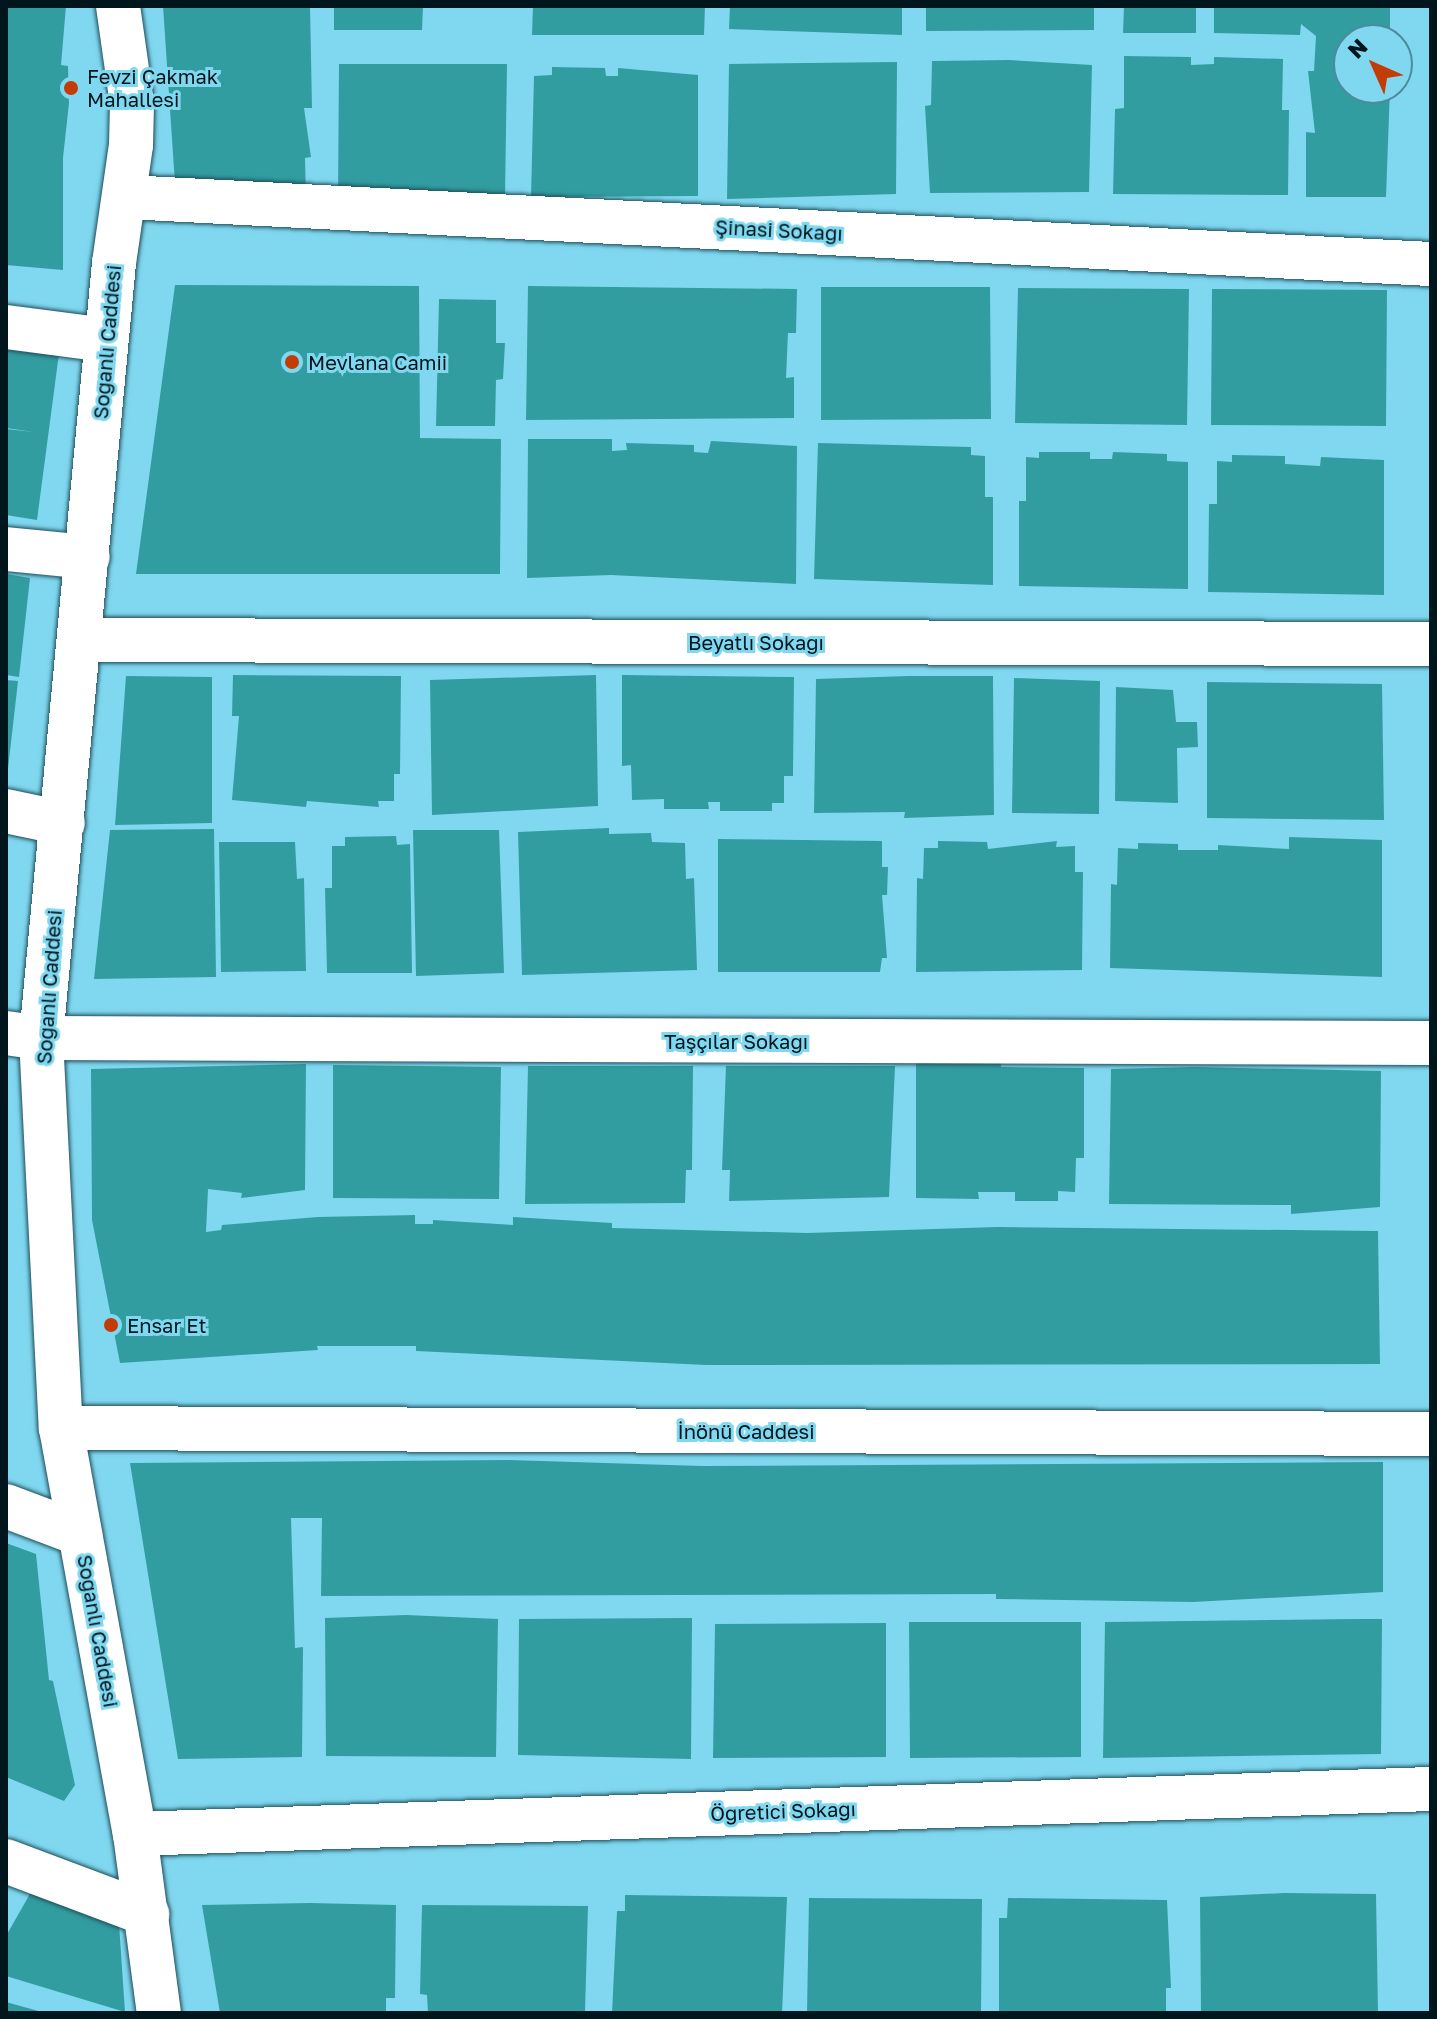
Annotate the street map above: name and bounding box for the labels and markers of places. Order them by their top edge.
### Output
place label: Fevzi Çakmak Mahallesi [87,64,218,111]
marker: Fevzi Çakmak Mahallesi [62,79,80,97]
place label: Mevlana Camii [308,350,447,374]
marker: Mevlana Camii [283,353,301,371]
place label: Ensar Et [127,1313,206,1337]
marker: Ensar Et [102,1316,120,1334]

